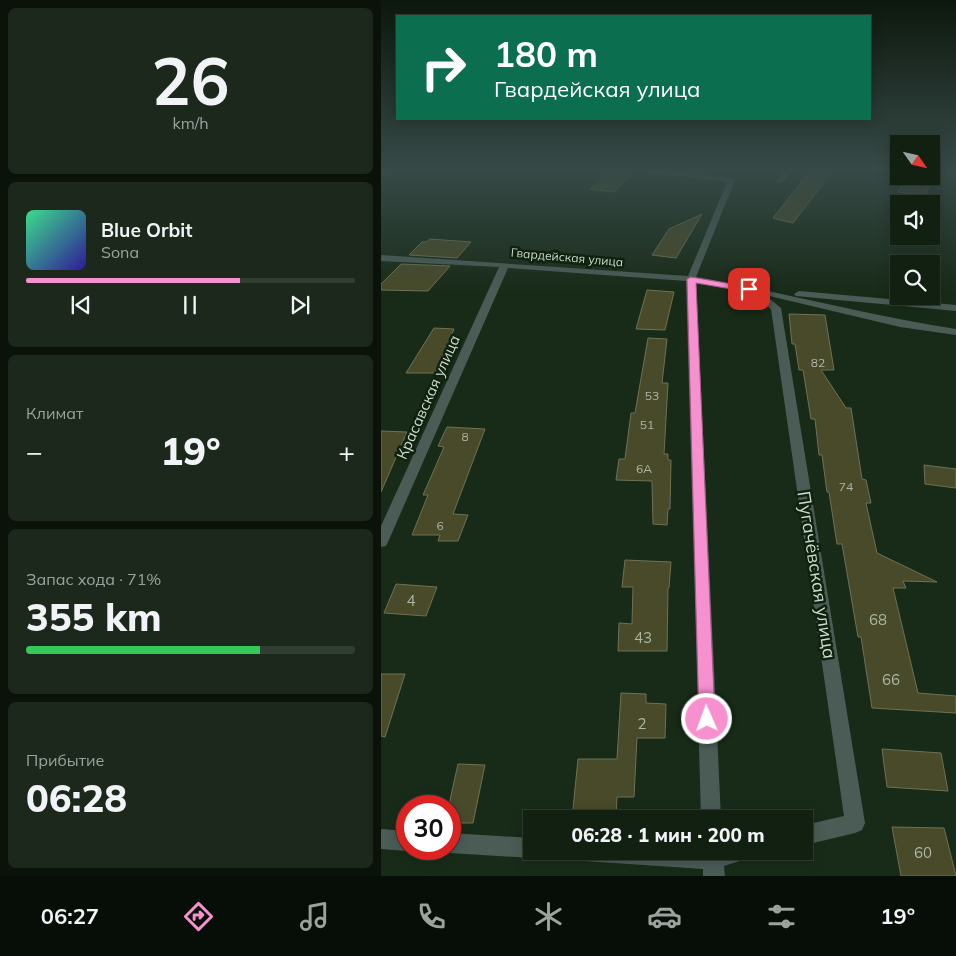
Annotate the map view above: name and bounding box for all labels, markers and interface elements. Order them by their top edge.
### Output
text: 180 m [494,32,598,76]
icon: right [411,35,476,100]
text: 26 [151,40,230,121]
text: Гвардейская улица [494,75,701,103]
text: km/h [172,113,209,133]
north arrow [890,135,940,185]
map controls [890,135,940,305]
button: sound [890,195,940,245]
text: Blue Orbit [101,218,192,242]
text: Sona [101,242,139,262]
street label: Гвардейская улица [510,245,624,269]
button: search [890,255,940,305]
pin [728,268,770,310]
icon: arrive [735,275,763,303]
icon: previous [67,291,95,319]
icon: pause [176,291,204,319]
icon: next [286,291,314,319]
street label: Красавская улица [392,332,464,462]
house number: 82 [811,355,825,370]
house number: 53 [645,388,659,403]
text: Климат [26,403,83,423]
house number: 51 [640,417,654,432]
text: 19° [160,427,221,475]
house number: 8 [461,429,469,444]
text: − [26,434,43,469]
text: + [338,434,355,469]
house number: 6А [636,461,652,476]
house number: 74 [839,479,853,494]
street label: Пугачёвская улица [792,490,842,660]
house number: 6 [436,518,444,533]
text: Запас хода · 71% [26,569,161,589]
house number: 4 [406,591,416,610]
text: 355 km [26,593,162,641]
house number: 68 [869,610,887,629]
house number: 43 [634,628,652,647]
house number: 66 [882,670,900,689]
position arrow [680,692,732,744]
house number: 2 [637,714,647,733]
text: Прибытие [26,750,104,770]
text: 06:28 [26,774,127,822]
speed limit sign: 30 [396,795,461,860]
text: 06:28 · 1 мин · 200 m [571,823,765,847]
house number: 60 [914,843,932,862]
icon: directions [181,899,216,934]
icon: music [297,899,332,934]
icon: phone [414,899,449,934]
icon: climate [531,899,566,934]
icon: car [647,899,682,934]
icon: filters [764,899,799,934]
text: 06:27 [41,902,99,930]
text: 19° [880,902,915,930]

